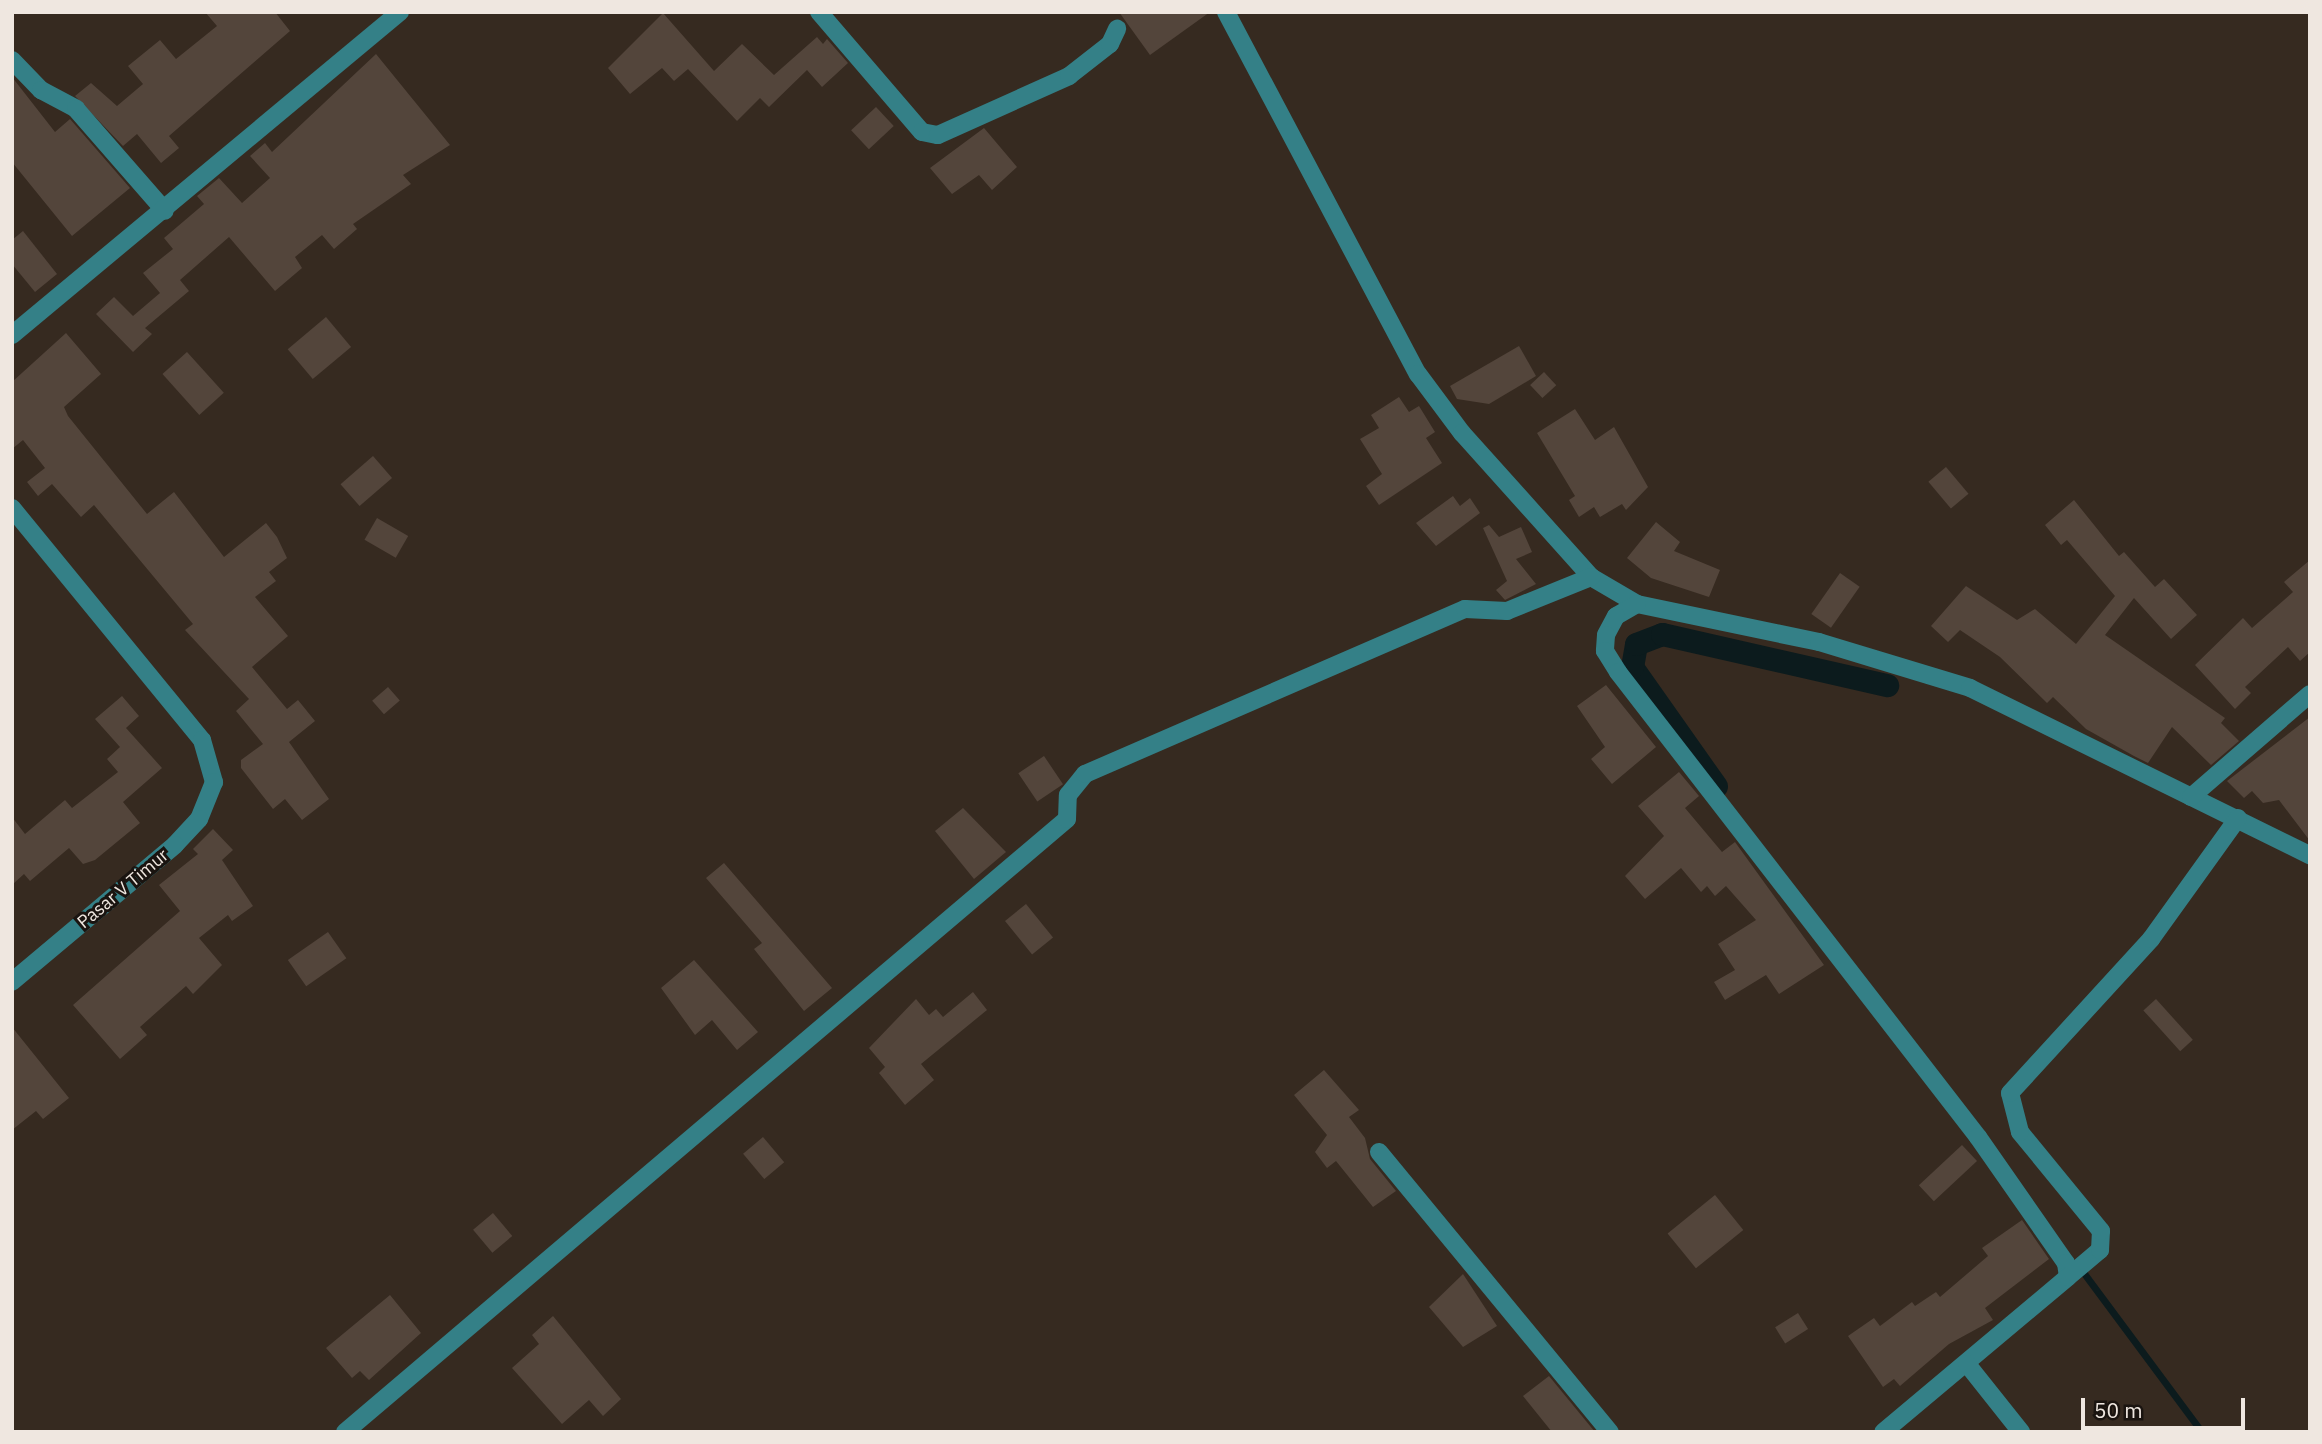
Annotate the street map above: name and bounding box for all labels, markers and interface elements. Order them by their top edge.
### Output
street label: Pasar V Timur [73,845,173,933]
scale bar [2084,1384,2248,1428]
text: 50 m [2094,1396,2143,1424]

